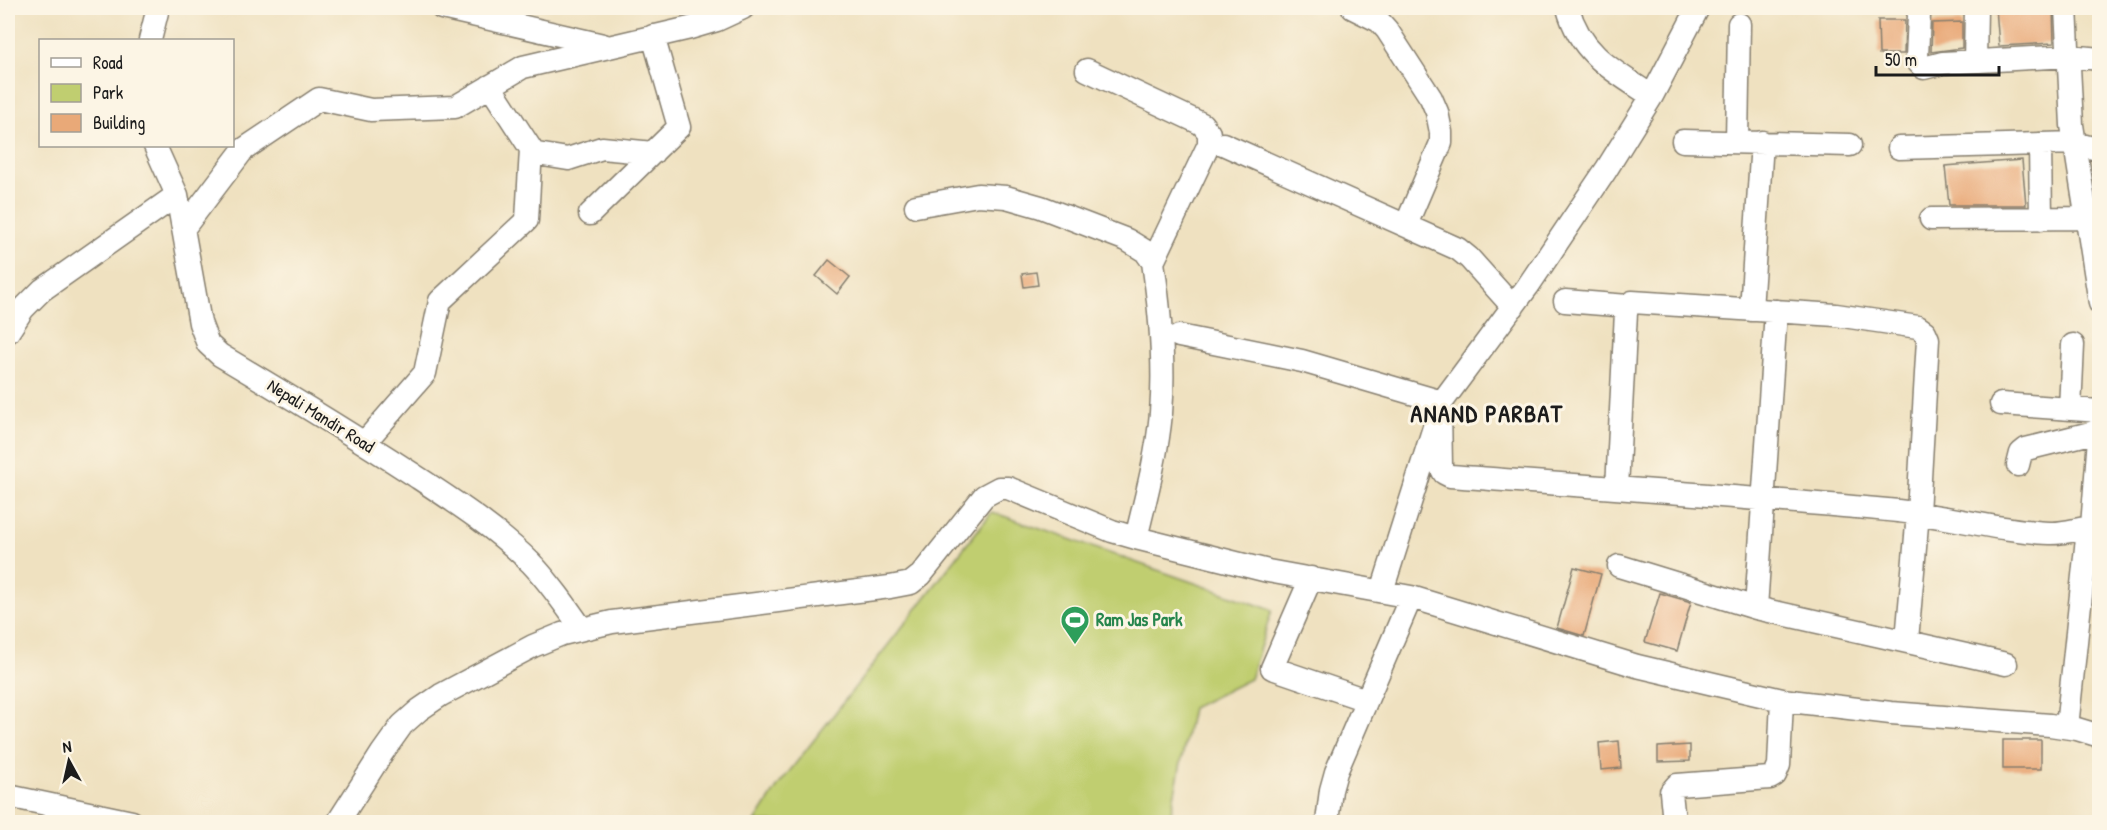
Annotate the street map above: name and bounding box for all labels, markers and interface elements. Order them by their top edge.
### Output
legend [39,39,234,147]
scale bar [1876,39,1999,77]
text: 50 m [1885,47,1917,72]
text: Road [93,50,123,75]
text: Park [93,80,124,105]
text: Building [93,110,145,135]
street label: Nepali Mandir Road [263,373,380,459]
district label: ANAND PARBAT [1410,397,1564,429]
sports icon: Ram Jas Park [1059,604,1091,646]
place label: Ram Jas Park [1096,607,1183,632]
north arrow [39,731,99,791]
text: N [61,735,73,758]

